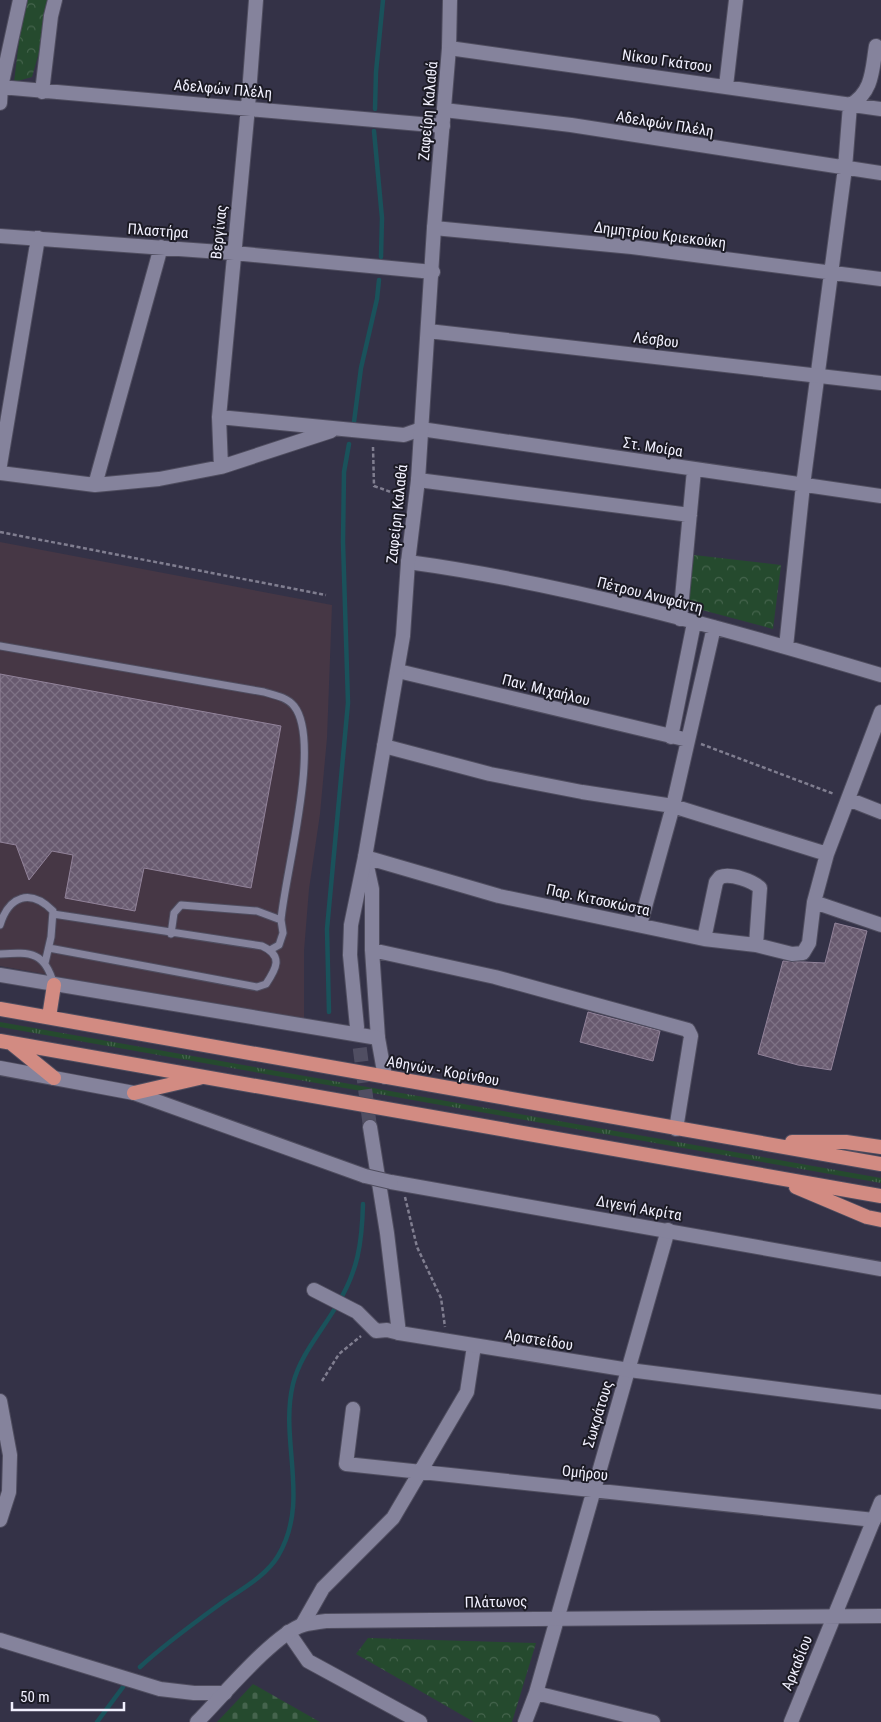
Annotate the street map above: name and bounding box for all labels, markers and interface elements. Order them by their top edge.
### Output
street label: Νίκου Γκάτσου [621,46,713,76]
street label: Ζαφείρη Καλαθά [415,60,441,161]
street label: Αδελφών Πλέλη [173,76,273,102]
street label: Αδελφών Πλέλη [615,107,715,141]
street label: Βεργίνας [207,204,231,260]
street label: Δημητρίου Κριεκούκη [593,218,727,252]
street label: Πλαστήρα [127,220,190,242]
street label: Λέσβου [632,328,680,352]
street label: Στ. Μοίρα [622,433,685,461]
street label: Ζαφείρη Καλαθά [383,463,411,564]
street label: Πέτρου Ανυφάντη [595,573,705,617]
street label: Παν. Μιχαήλου [500,670,592,710]
street label: Παρ. Κιτσοκώστα [545,880,652,920]
street label: Αθηνών - Κορίνθου [385,1052,501,1090]
street label: Διγενή Ακρίτα [595,1192,684,1224]
street label: Αριστείδου [504,1326,574,1354]
street label: Σωκράτους [579,1378,617,1450]
street label: Ομήρου [561,1462,609,1484]
street label: Πλάτωνος [465,1592,527,1612]
street label: Αρκαδίου [778,1633,816,1693]
scale bar [12,1680,125,1712]
text: 50 m [20,1688,50,1706]

